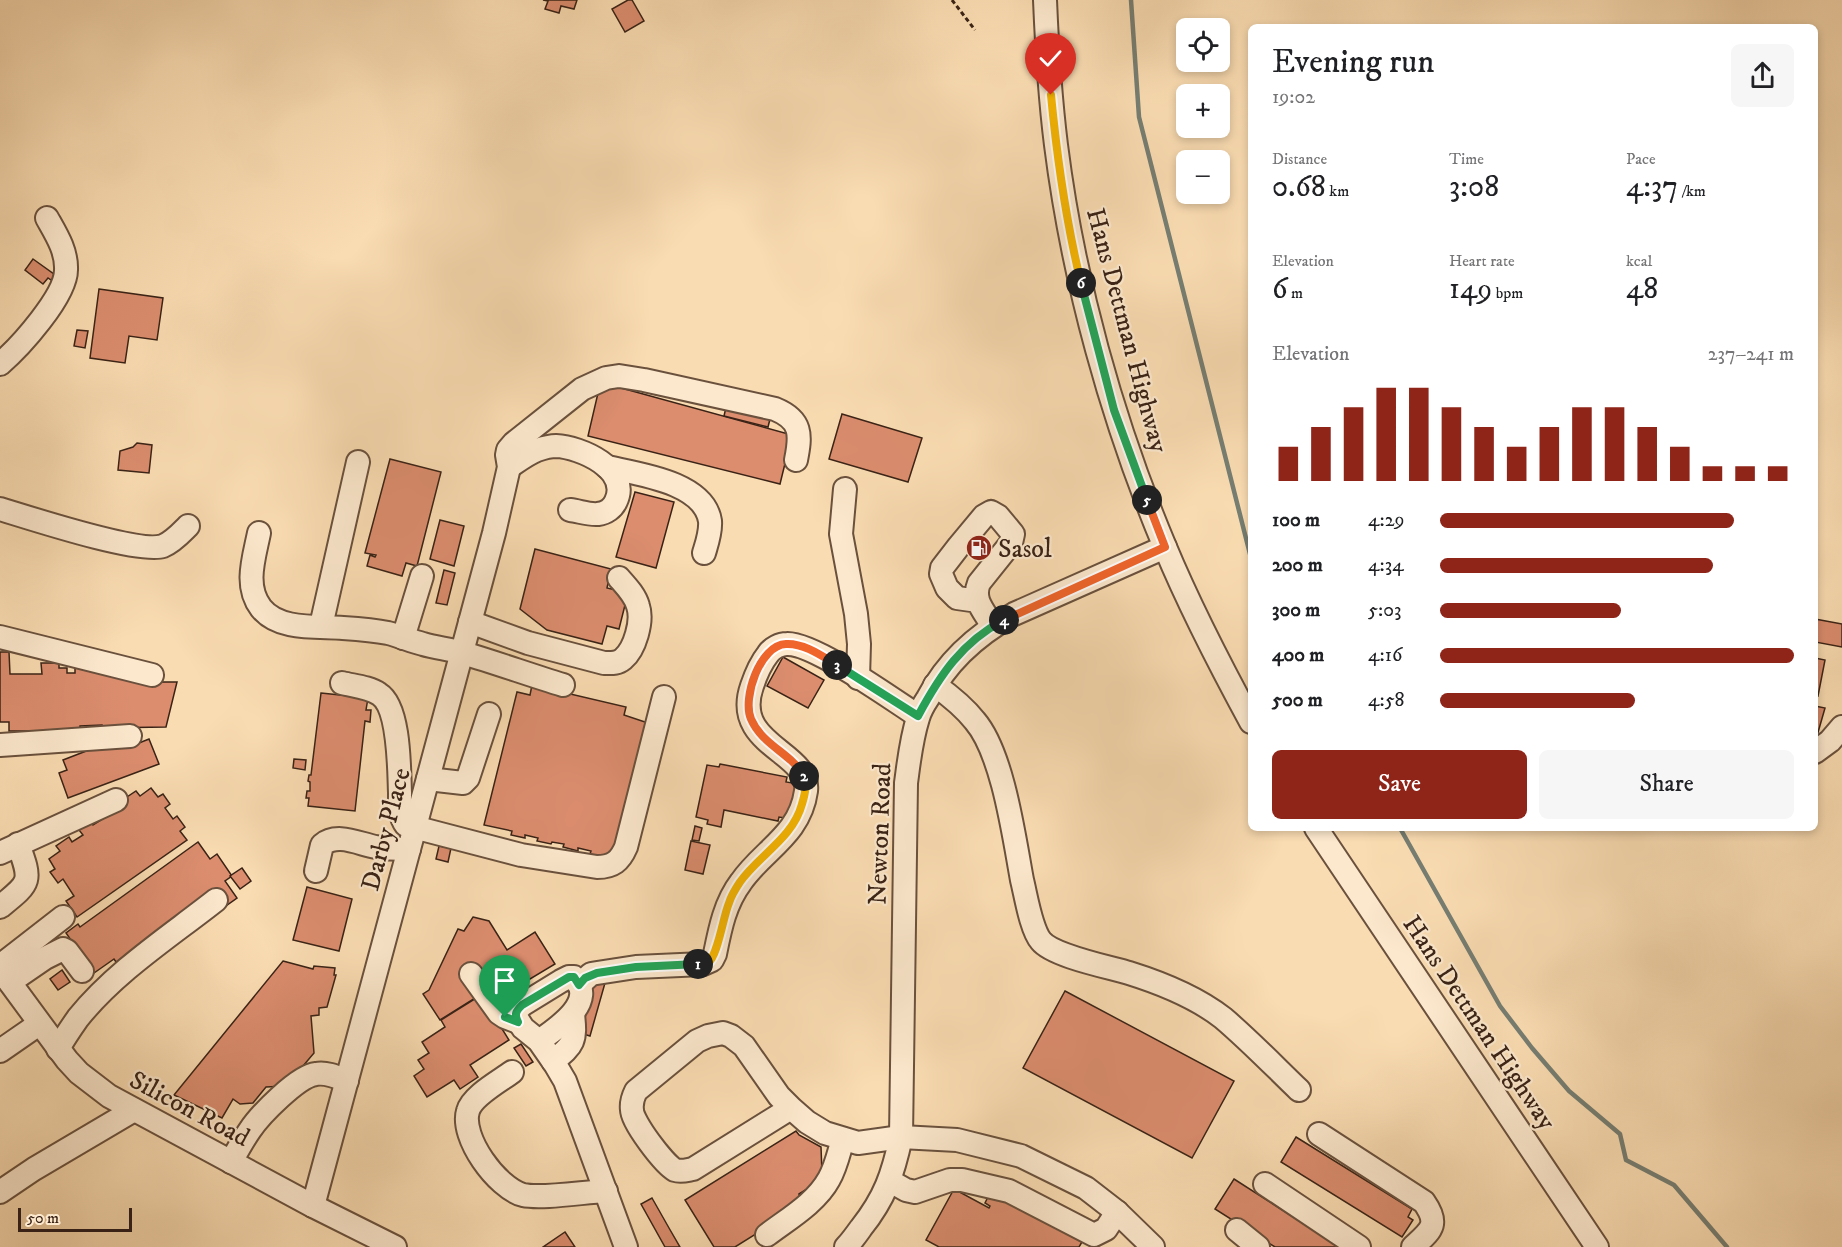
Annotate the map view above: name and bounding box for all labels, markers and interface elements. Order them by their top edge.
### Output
map controls [1176,18,1230,204]
button: locate [1176,18,1230,72]
pin [1025,33,1076,95]
icon: check [1034,42,1067,75]
text: Evening run [1272,42,1434,83]
button: share [1731,44,1794,107]
button: + [1176,84,1230,138]
text: 19:02 [1272,85,1315,110]
text: Distance [1272,149,1327,169]
text: Time [1449,149,1484,169]
text: Pace [1626,149,1656,169]
button: − [1176,150,1230,204]
text: 0.68 [1272,169,1326,206]
text: 3:08 [1449,169,1499,206]
text: 4:37 [1626,169,1678,206]
text: km [1326,181,1349,201]
text: /km [1678,181,1706,201]
street label: Hans Dettman Highway [1078,205,1175,457]
text: Elevation [1272,251,1334,271]
text: Heart rate [1449,251,1515,271]
text: kcal [1626,251,1652,271]
pin: 6 [1066,268,1096,298]
text: 6 [1272,271,1288,308]
text: 149 [1449,271,1492,308]
text: 48 [1626,271,1658,308]
text: 6 [1077,273,1085,293]
text: m [1288,283,1303,303]
text: bpm [1492,283,1523,303]
text: Elevation [1272,342,1349,367]
text: 237–241 m [1708,342,1794,367]
pin: 5 [1132,485,1162,515]
text: 5 [1143,490,1151,510]
text: 100 m [1272,508,1320,533]
text: 4:29 [1368,508,1405,533]
fuel station icon: Sasol [964,533,994,563]
place label: Sasol [998,533,1052,566]
text: 200 m [1272,553,1323,578]
text: 4:34 [1368,553,1404,578]
text: 300 m [1272,598,1320,623]
text: 5:03 [1368,598,1401,623]
pin: 4 [989,605,1019,635]
text: 4 [999,610,1009,630]
text: 400 m [1272,643,1324,668]
text: 4:16 [1368,643,1402,668]
pin: 3 [822,650,852,680]
text: 3 [834,655,840,675]
text: 500 m [1272,688,1323,713]
text: 4:58 [1368,688,1405,713]
button: Save [1272,750,1527,819]
button: Share [1539,750,1794,819]
pin: 2 [789,761,819,791]
street label: Newton Road [862,762,899,906]
street label: Darby Place [354,764,419,895]
text: 2 [800,766,808,786]
street label: Hans Dettman Highway [1395,909,1563,1137]
pin: 1 [683,949,713,979]
text: 1 [695,954,701,974]
pin [479,955,530,1017]
icon: arrive [488,964,521,997]
street label: Silicon Road [123,1064,255,1155]
scale bar [18,1205,132,1232]
text: 50 m [27,1208,59,1228]

